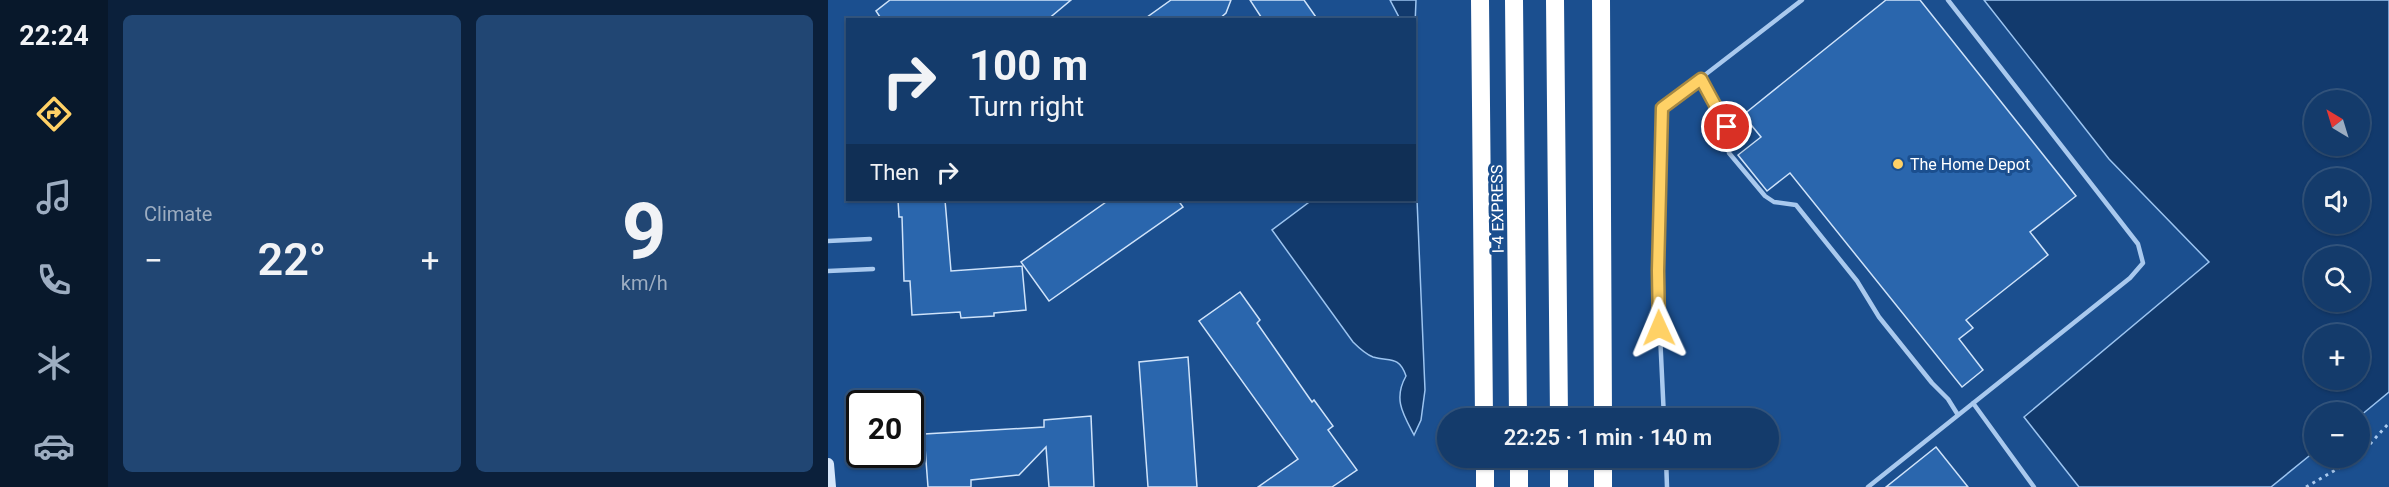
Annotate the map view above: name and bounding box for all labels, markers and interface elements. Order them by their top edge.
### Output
text: 22:24 [19,20,89,52]
text: 100 m [969,41,1088,90]
icon: right [870,42,948,120]
north arrow [2304,90,2370,156]
map controls [2304,90,2370,468]
text: Turn right [969,91,1084,123]
icon: directions [33,93,75,135]
pin [1701,101,1752,152]
icon: arrive [1710,110,1743,143]
place label: The Home Depot [1910,155,2030,174]
icon: right [931,156,964,189]
marker: The Home Depot [1891,157,1905,171]
text: Then [870,160,919,185]
street label: I-4 EXPRESS [1487,164,1508,254]
button: sound [2304,168,2370,234]
icon: music [33,176,75,218]
text: 9 [622,186,667,277]
text: Climate [144,202,212,226]
text: 22° [257,233,326,286]
text: − [144,241,163,280]
text: + [421,241,440,280]
button: search [2304,246,2370,312]
icon: phone [33,259,75,301]
text: km/h [621,271,668,295]
position arrow [1627,296,1691,360]
button: + [2304,324,2370,390]
icon: climate [33,342,75,384]
speed limit sign: 20 [846,390,924,468]
button: − [2304,402,2370,468]
icon: car [33,425,75,467]
text: 22:25 · 1 min · 140 m [1504,425,1712,450]

